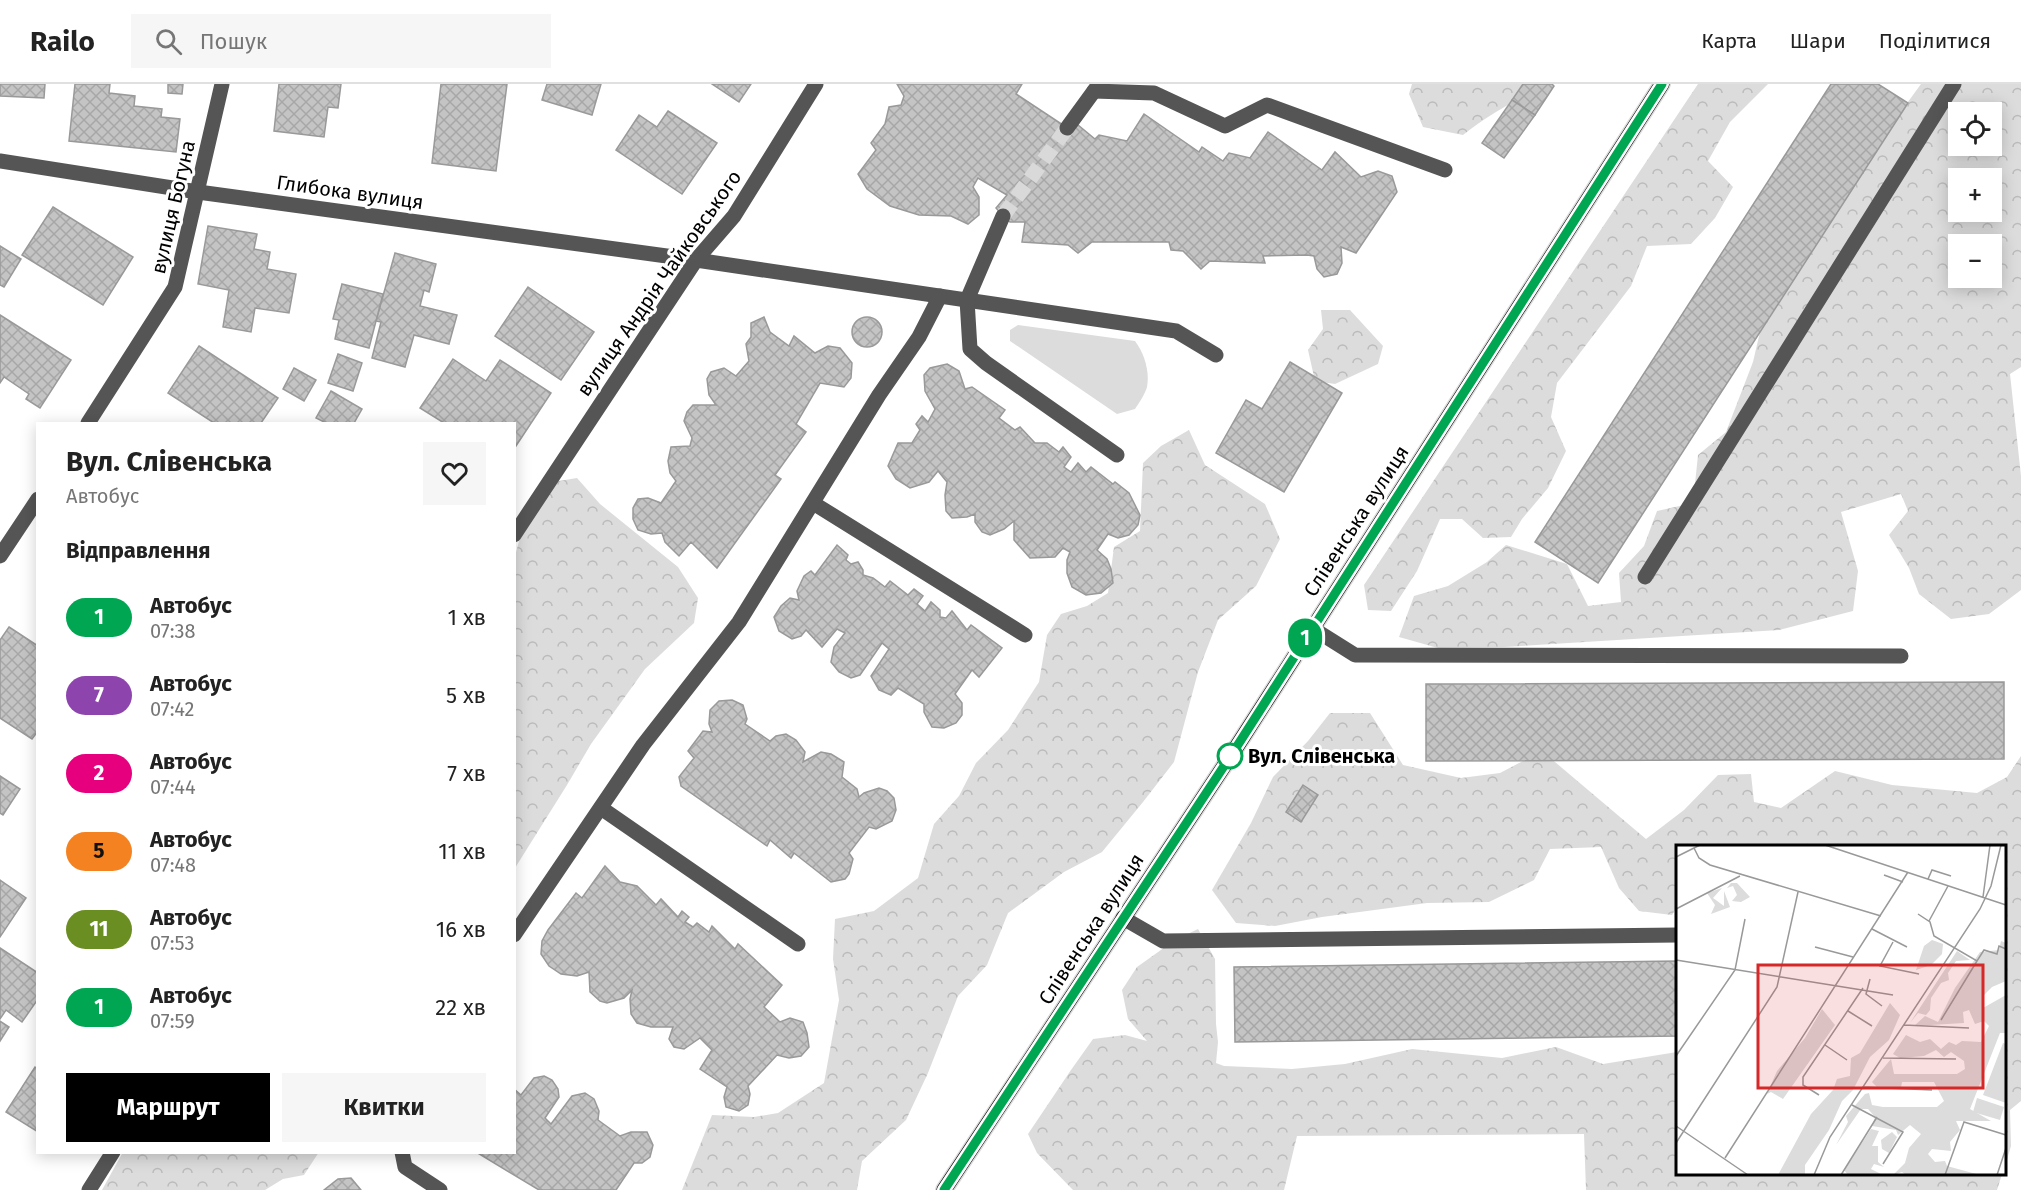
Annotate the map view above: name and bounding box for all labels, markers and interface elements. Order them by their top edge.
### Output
search box [131,14,551,68]
text: Railo [30,25,95,58]
icon: search [152,25,185,58]
text: Пошук [200,28,267,55]
text: Карта [1701,28,1757,54]
text: Шари [1790,28,1846,54]
text: Поділитися [1879,28,1991,54]
map controls [1948,102,2002,288]
button: locate [1948,102,2002,156]
street label: вулиця Богуна [146,138,200,276]
street label: вулиця Андрія Чайковського [572,165,746,401]
button: + [1948,168,2002,222]
street label: Глибока вулиця [275,170,425,214]
button: − [1948,234,2002,288]
street label: Слівенська вулиця [1298,441,1414,601]
button: heart [423,442,486,505]
text: Вул. Слівенська [66,445,272,478]
text: Автобус [66,484,139,508]
text: Відправлення [66,537,211,564]
text: Автобус [150,592,232,619]
text: 1 [94,604,104,630]
text: 1 хв [448,604,486,631]
line badge: 1 [1286,618,1324,658]
text: 07:38 [150,619,196,643]
text: 1 [1300,625,1310,651]
text: Автобус [150,670,232,697]
text: 7 [94,682,104,708]
text: 5 хв [446,682,486,709]
text: 07:42 [150,697,194,721]
marker: Вул. Слівенська [1217,743,1243,769]
place label: Вул. Слівенська [1248,744,1395,768]
text: Автобус [150,748,232,775]
text: 2 [94,760,104,786]
text: 7 хв [447,760,486,787]
text: 07:44 [150,775,196,799]
text: Автобус [150,826,232,853]
text: 5 [93,838,105,864]
text: 11 хв [438,838,486,865]
inset map [1676,845,2006,1175]
street label: Слівенська вулиця [1033,849,1149,1009]
text: 07:48 [150,853,196,877]
text: Автобус [150,904,232,931]
text: 11 [89,916,109,942]
text: 16 хв [436,916,486,943]
text: 07:53 [150,931,194,955]
text: Автобус [150,982,232,1009]
text: 1 [94,994,104,1020]
text: 22 хв [435,994,486,1021]
text: 07:59 [150,1009,195,1033]
button: Маршрут [66,1073,270,1142]
button: Квитки [282,1073,486,1142]

